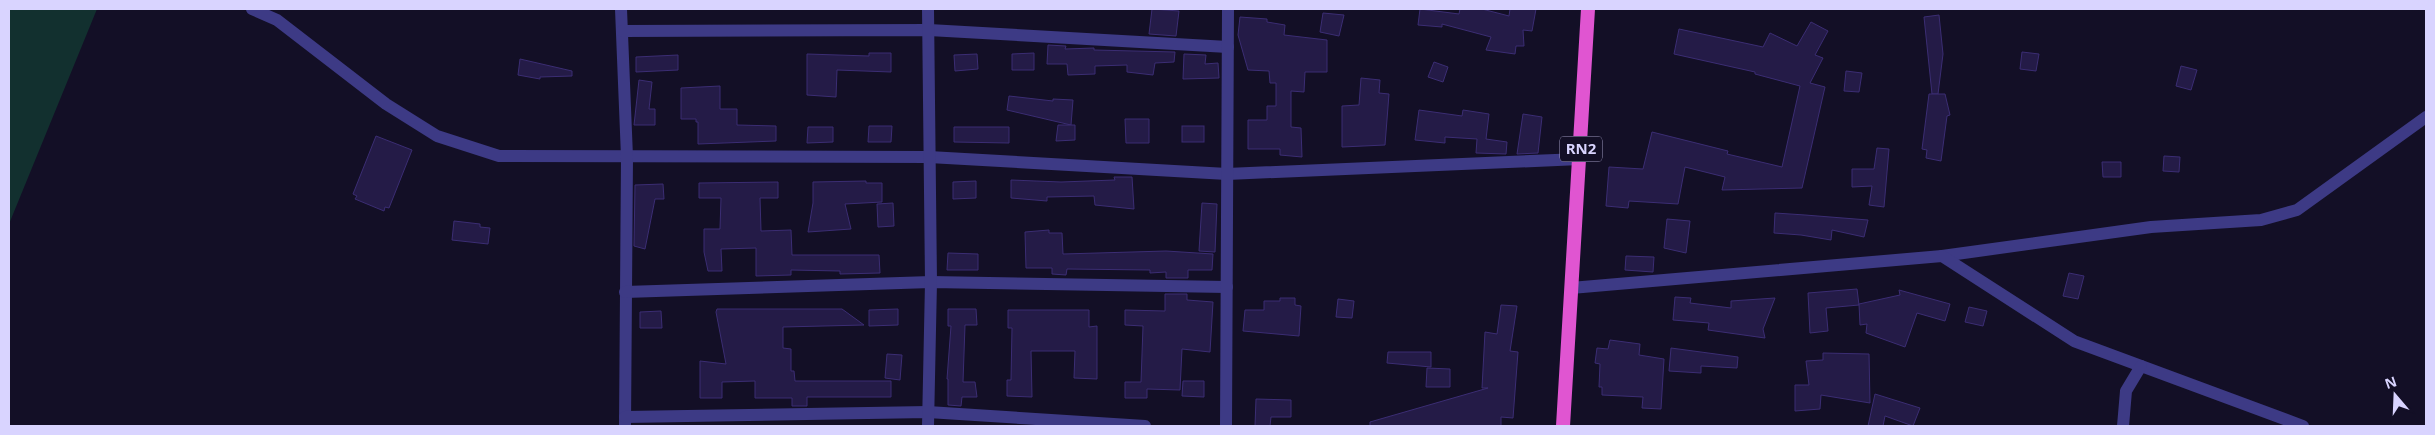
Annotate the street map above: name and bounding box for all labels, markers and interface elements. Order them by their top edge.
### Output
road number: RN2 [1560,136,1602,162]
north arrow [2370,370,2420,420]
text: N [2382,371,2399,393]

